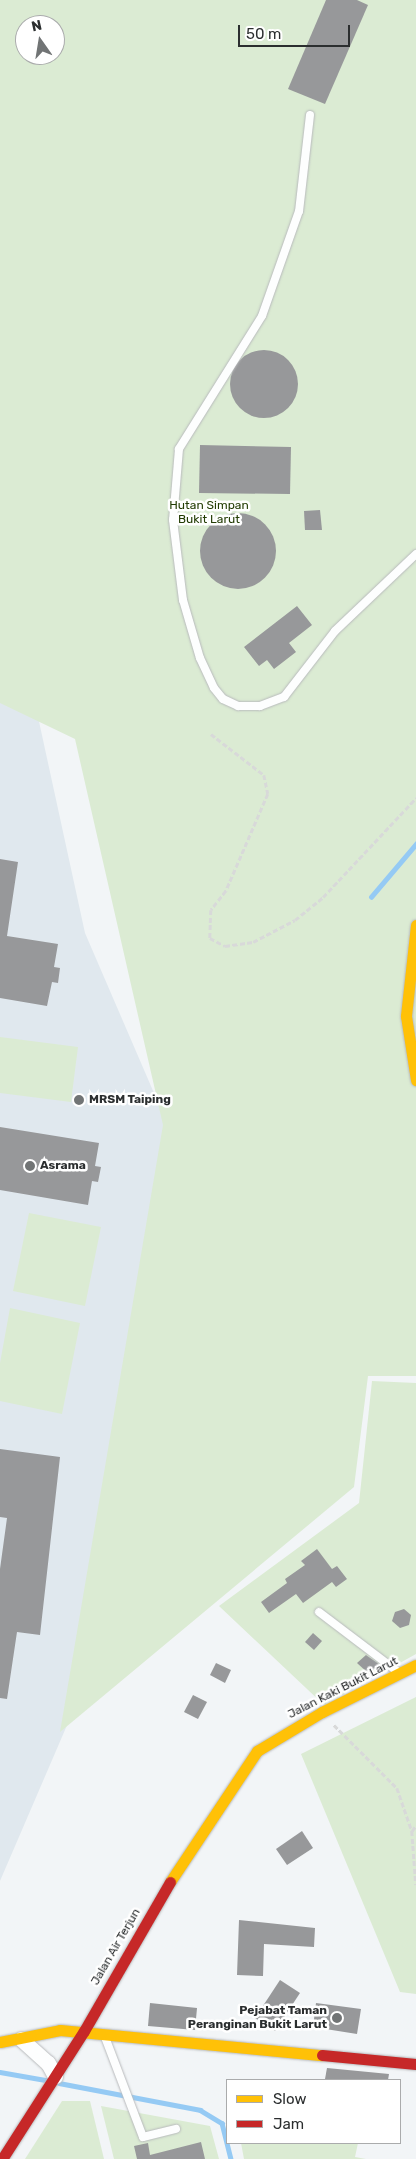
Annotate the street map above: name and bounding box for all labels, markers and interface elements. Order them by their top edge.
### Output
north arrow [15,15,65,65]
scale bar [241,15,354,47]
text: N [30,16,44,35]
text: 50 m [246,25,281,43]
park label: Hutan Simpan Bukit Larut [169,499,249,527]
place label: MRSM Taiping [89,1093,171,1107]
marker: MRSM Taiping [73,1094,85,1106]
place label: Asrama [40,1159,86,1173]
marker: Asrama [24,1160,36,1172]
street label: Jalan Kaki Bukit Larut [286,1654,400,1722]
street label: Jalan Air Terjun [88,1906,144,1988]
place label: Pejabat Taman Peranginan Bukit Larut [188,2004,327,2032]
marker: Pejabat Taman Peranginan Bukit Larut [331,2012,343,2024]
legend [226,2079,401,2144]
text: Slow [273,2090,306,2108]
text: Jam [273,2115,304,2133]

